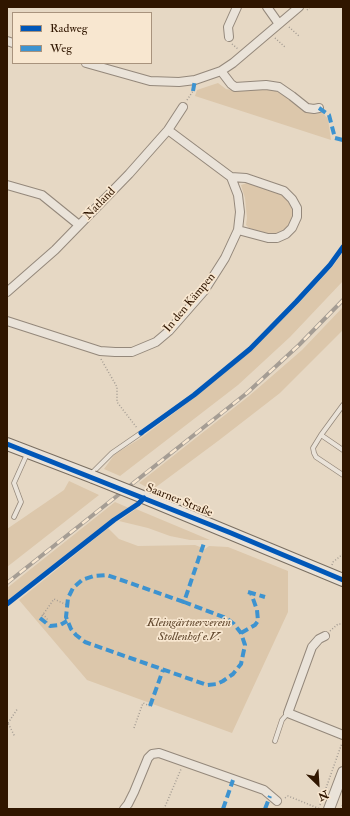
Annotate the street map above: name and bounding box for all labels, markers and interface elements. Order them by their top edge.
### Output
legend [12,12,152,64]
text: Radweg [50,21,88,36]
text: Weg [50,41,72,56]
street label: Natland [81,185,119,223]
street label: In den Kämpen [161,270,219,336]
street label: Saarner Straße [144,481,214,521]
park label: Kleingärtnerverein Stollenhof e.V. [147,616,231,644]
north arrow [298,764,338,804]
text: N [316,787,331,803]

